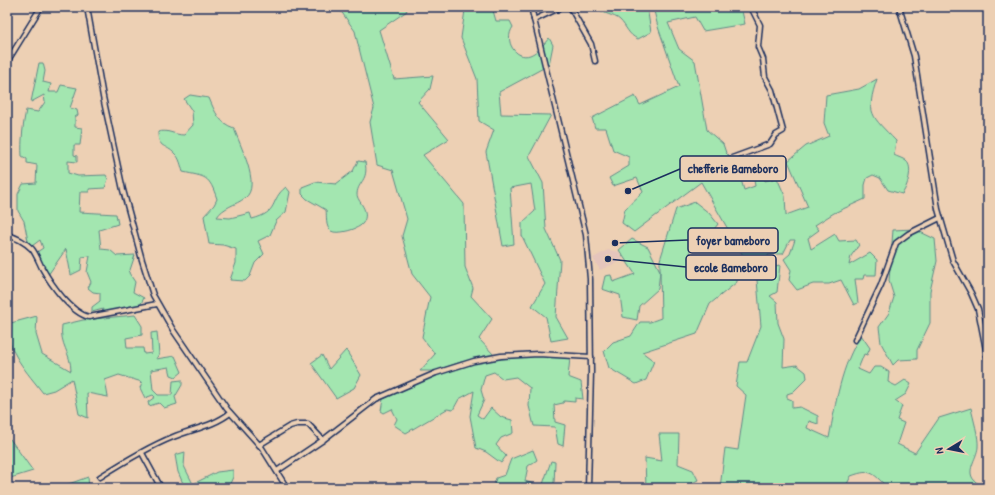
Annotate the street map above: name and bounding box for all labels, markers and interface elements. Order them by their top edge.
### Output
callout: chefferie Bameboro [680,156,786,181]
text: chefferie Bameboro [688,159,779,177]
callout: foyer bameboro [688,228,778,253]
text: foyer bameboro [696,231,771,250]
callout: ecole Bameboro [686,255,776,280]
text: ecole Bameboro [694,258,769,276]
north arrow [929,429,969,469]
text: N [932,446,947,455]

